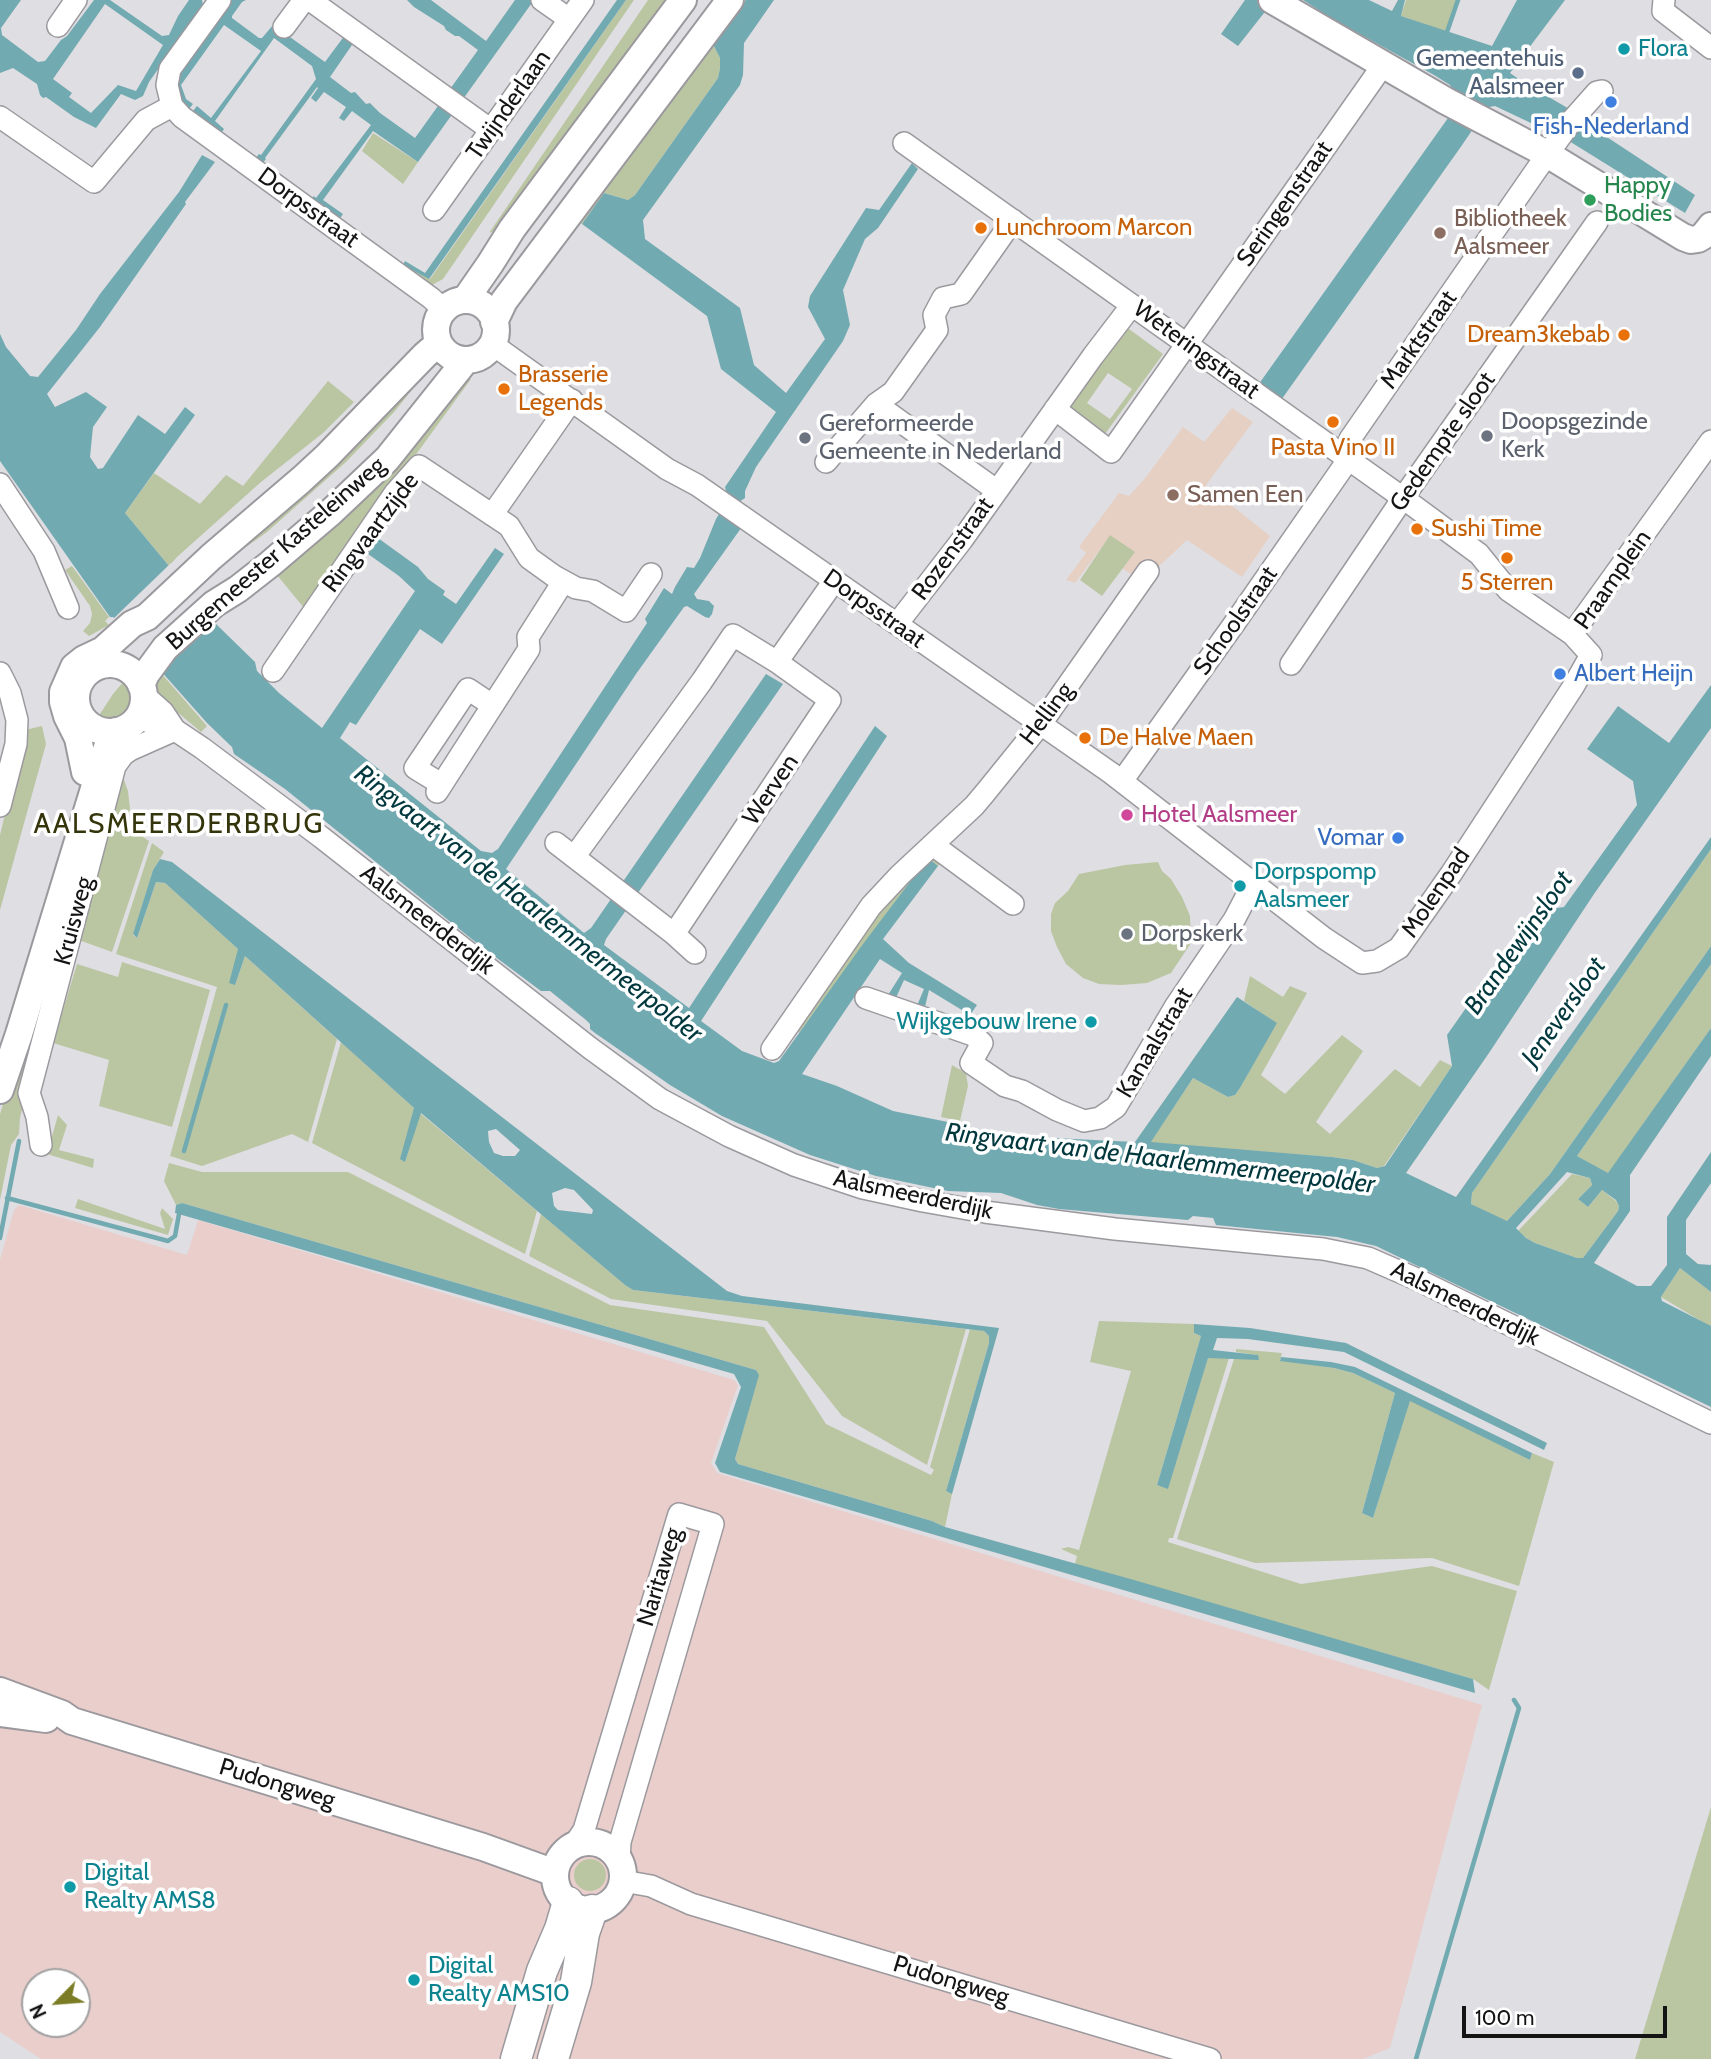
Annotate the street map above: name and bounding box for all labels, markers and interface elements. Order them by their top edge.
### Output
place label: Flora [1638,35,1688,63]
marker: Flora [1616,41,1632,57]
street label: Twijnderlaan [461,45,557,165]
place label: Gemeentehuis Aalsmeer [1416,45,1564,101]
marker: Gemeentehuis Aalsmeer [1570,65,1586,81]
marker: Fish-Nederland [1603,94,1619,110]
place label: Fish-Nederland [1533,113,1689,141]
street label: Seringenstraat [1231,136,1339,272]
street label: Dorpsstraat [252,162,364,254]
place label: Happy Bodies [1604,172,1672,228]
marker: Happy Bodies [1582,192,1598,208]
place label: Bibliotheek Aalsmeer [1454,205,1567,261]
place label: Lunchroom Marcon [995,214,1192,242]
marker: Lunchroom Marcon [973,220,989,236]
marker: Bibliotheek Aalsmeer [1432,225,1448,241]
street label: Marktstraat [1375,285,1463,395]
street label: Weteringstraat [1127,295,1265,405]
place label: Dream3kebab [1467,321,1610,349]
marker: Dream3kebab [1616,327,1632,343]
place label: Brasserie Legends [518,361,608,417]
street label: Gedempte sloot [1384,367,1502,517]
marker: Brasserie Legends [496,381,512,397]
place label: Doopsgezinde Kerk [1501,408,1648,464]
place label: Gereformeerde Gemeente in Nederland [819,410,1062,466]
marker: Pasta Vino II [1325,414,1341,430]
marker: Doopsgezinde Kerk [1479,428,1495,444]
marker: Gereformeerde Gemeente in Nederland [797,430,813,446]
place label: Pasta Vino II [1271,434,1395,462]
street label: Burgemeester Kasteleinweg [161,451,391,657]
street label: Ringvaartzijde [317,468,425,598]
place label: Samen Een [1187,481,1303,509]
marker: Samen Een [1165,487,1181,503]
street label: Rozenstraat [906,492,1000,606]
place label: Sushi Time [1431,515,1542,543]
marker: Sushi Time [1409,521,1425,537]
street label: Praamplein [1568,525,1658,635]
marker: 5 Sterren [1499,550,1515,566]
street label: Schoolstraat [1188,561,1284,681]
street label: Dorpsstraat [818,563,930,655]
place label: 5 Sterren [1461,569,1553,597]
place label: Albert Heijn [1574,660,1693,688]
marker: Albert Heijn [1552,666,1568,682]
street label: Helling [1014,677,1080,751]
place label: De Halve Maen [1099,724,1254,752]
marker: De Halve Maen [1077,730,1093,746]
street label: Werven [737,749,805,831]
water label: Ringvaart van de Haarlemmermeerpolder [348,759,708,1049]
place label: Hotel Aalsmeer [1141,801,1297,829]
marker: Hotel Aalsmeer [1119,807,1135,823]
district label: AALSMEERDERBRUG [35,808,323,842]
place label: Vomar [1317,824,1384,852]
marker: Vomar [1390,830,1406,846]
street label: Molenpad [1396,843,1476,943]
place label: Dorpspomp Aalsmeer [1254,858,1376,914]
street label: Aalsmeerderdijk [354,859,500,981]
water label: Brandewijnsloot [1458,865,1580,1021]
street label: Kruisweg [48,874,100,968]
marker: Dorpspomp Aalsmeer [1232,878,1248,894]
place label: Dorpskerk [1141,920,1243,948]
marker: Dorpskerk [1119,926,1135,942]
water label: Jeneversloot [1515,952,1613,1072]
street label: Kanaalstraat [1111,983,1199,1103]
place label: Wijkgebouw Irene [897,1008,1077,1036]
marker: Wijkgebouw Irene [1083,1014,1099,1030]
water label: Ringvaart van de Haarlemmermeerpolder [943,1117,1377,1201]
street label: Aalsmeerderdijk [831,1164,995,1226]
street label: Aalsmeerderdijk [1386,1256,1544,1352]
street label: Naritaweg [631,1524,689,1630]
street label: Pudongweg [216,1753,338,1815]
place label: Digital Realty AMS8 [84,1859,216,1915]
marker: Digital Realty AMS8 [62,1879,78,1895]
street label: Pudongweg [890,1950,1012,2012]
place label: Digital Realty AMS10 [428,1952,570,2008]
north arrow [21,1968,91,2038]
marker: Digital Realty AMS10 [406,1972,422,1988]
scale bar [1466,1993,1671,2037]
text: N [25,2000,52,2022]
text: 100 m [1475,2005,1534,2030]

